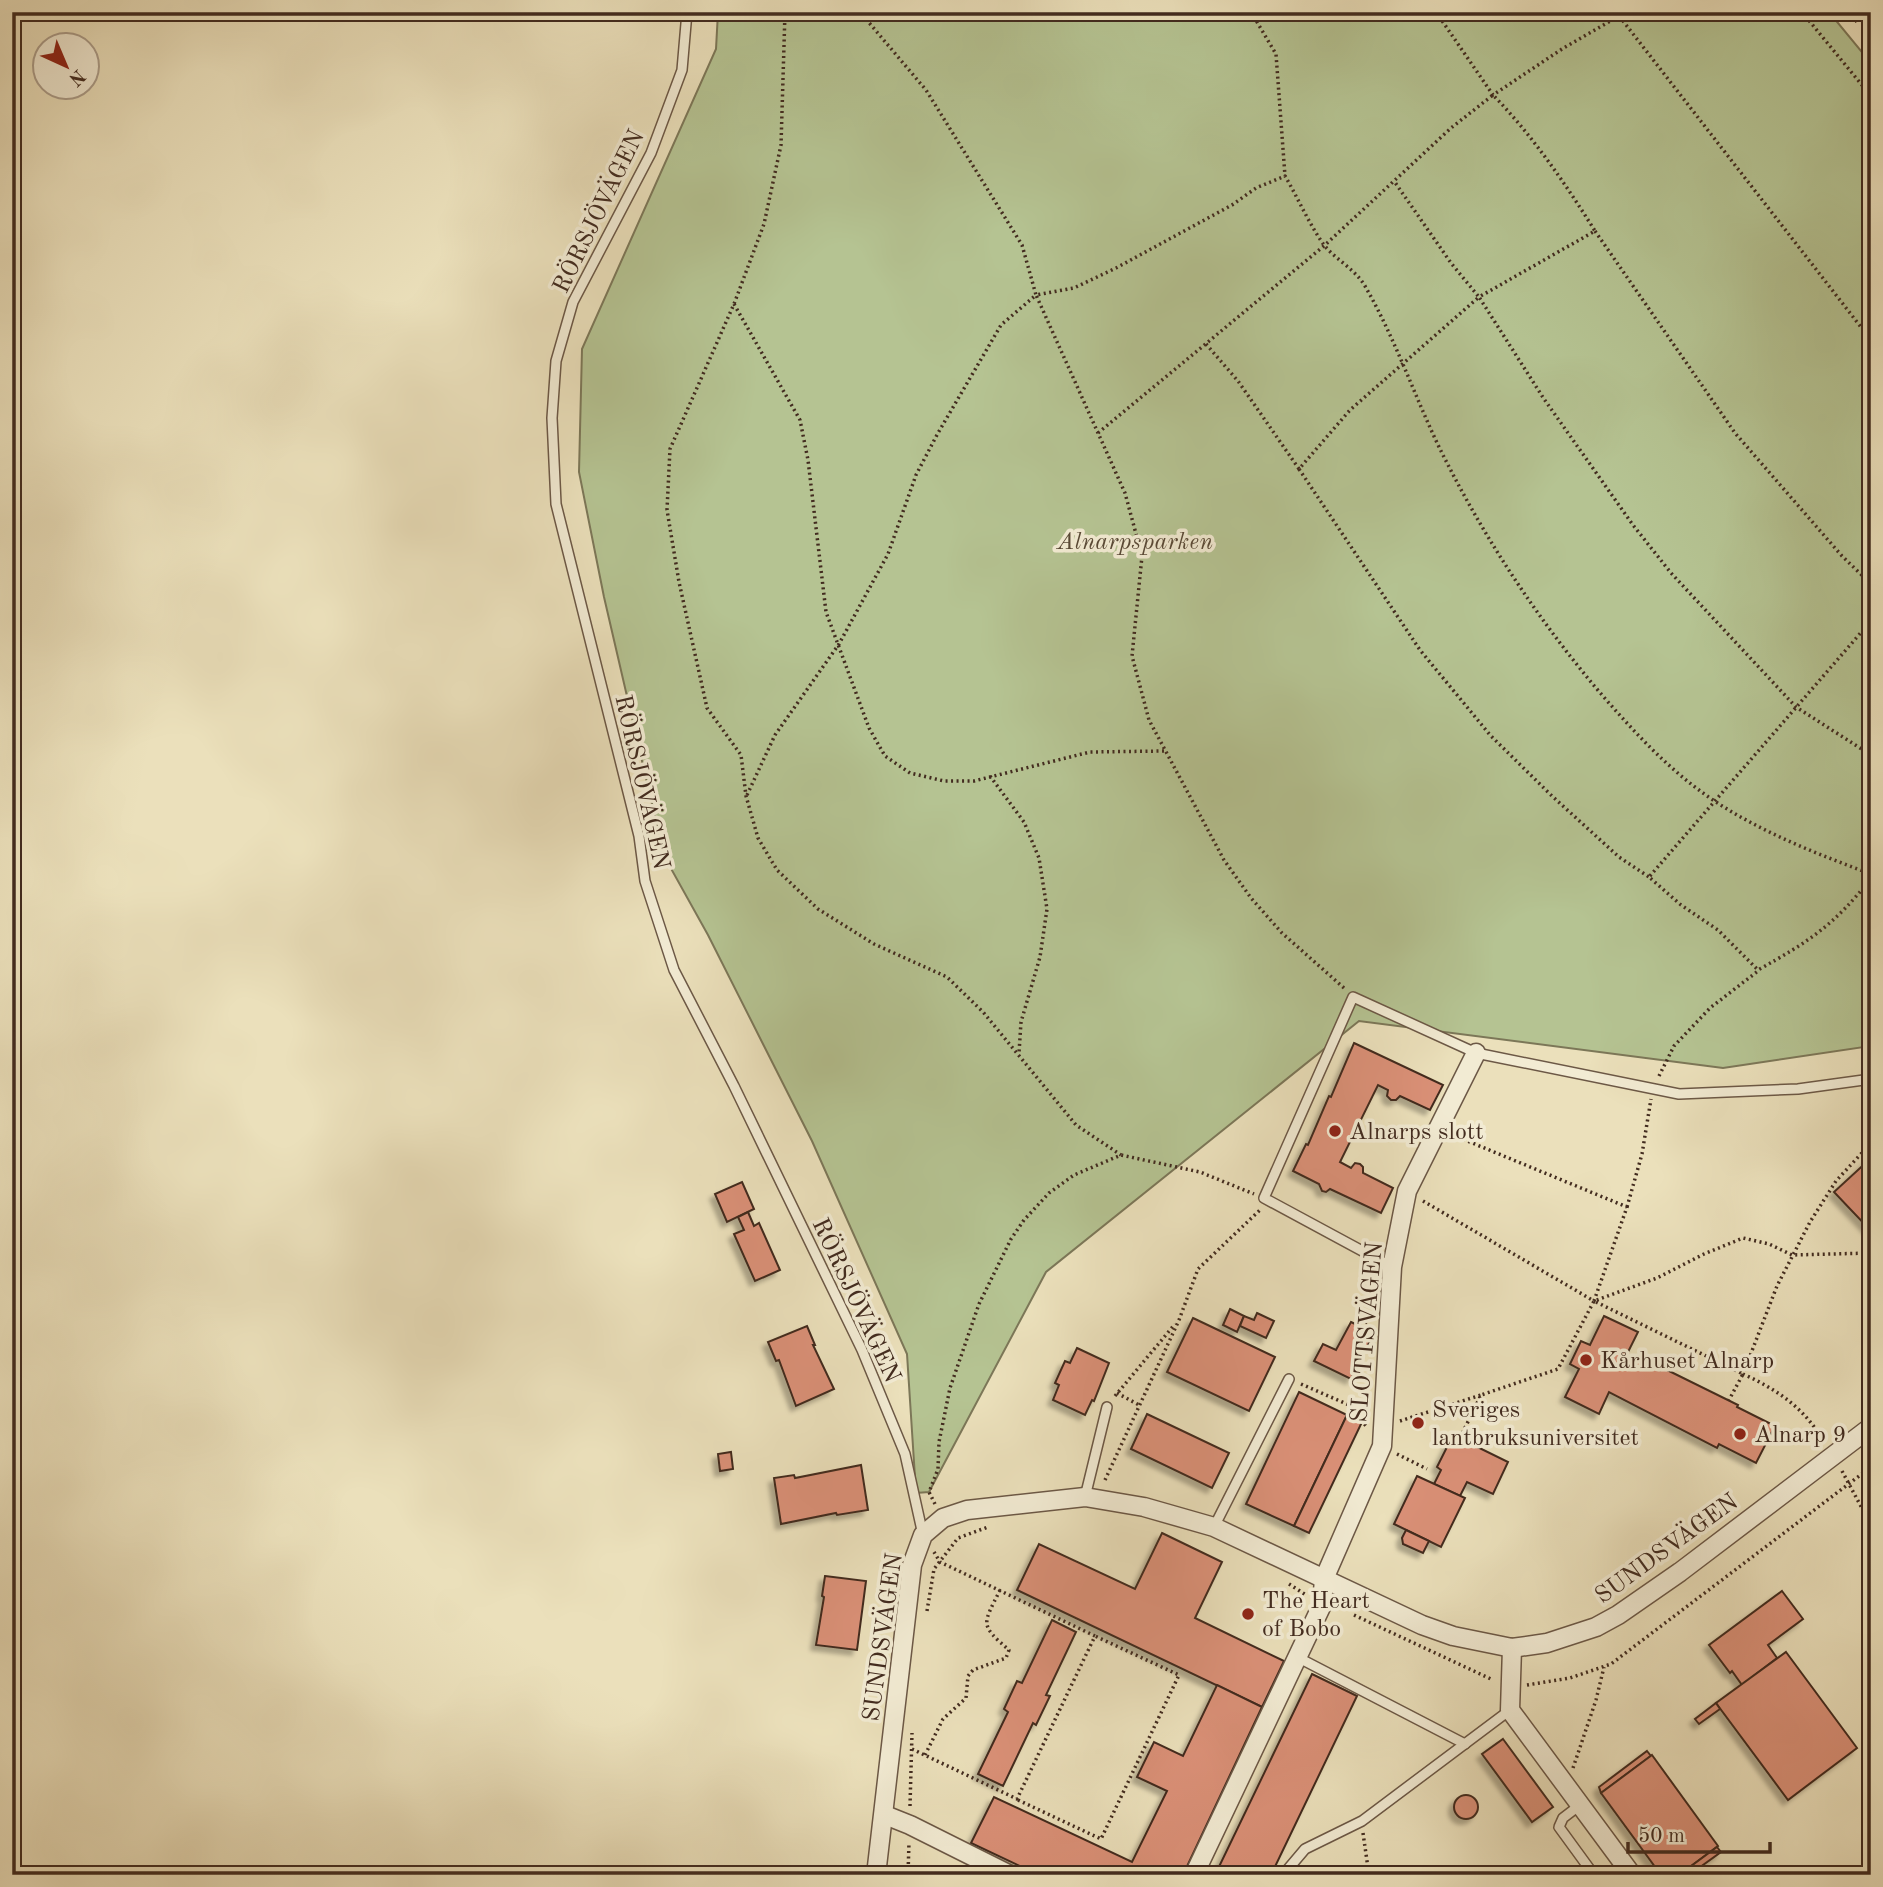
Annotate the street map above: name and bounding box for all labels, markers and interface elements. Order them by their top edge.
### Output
north arrow [32,32,102,102]
text: N [64,65,88,89]
street label: RÖRSJÖVÄGEN [546,125,650,297]
park label: Alnarpsparken [1055,531,1213,555]
street label: RÖRSJÖVÄGEN [609,692,677,872]
place label: Alnarps slott [1349,1121,1484,1145]
marker: Alnarps slott [1327,1123,1343,1139]
street label: RÖRSJÖVÄGEN [807,1213,907,1387]
street label: SLOTTSVÄGEN [1345,1240,1388,1424]
place label: Kårhuset Alnarp [1600,1350,1774,1374]
marker: Kårhuset Alnarp [1578,1352,1594,1368]
place label: Sveriges lantbruksuniversitet [1432,1399,1639,1451]
marker: Sveriges lantbruksuniversitet [1410,1415,1426,1431]
place label: Alnarp 9 [1754,1424,1847,1448]
marker: Alnarp 9 [1732,1426,1748,1442]
street label: SUNDSVÄGEN [1590,1488,1743,1609]
street label: SUNDSVÄGEN [857,1551,908,1723]
place label: The Heart of Bobo [1262,1590,1370,1642]
marker: The Heart of Bobo [1240,1606,1256,1622]
scale bar [1628,1810,1769,1854]
text: 50 m [1638,1826,1685,1847]

